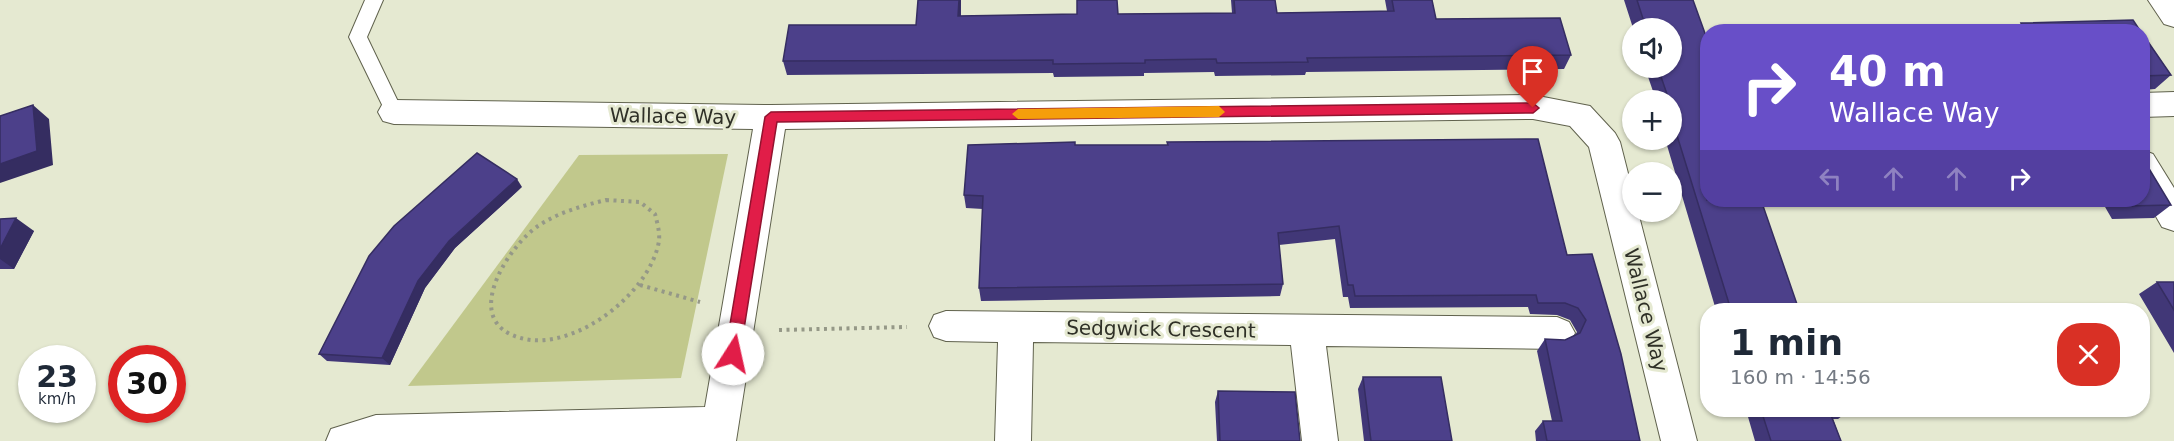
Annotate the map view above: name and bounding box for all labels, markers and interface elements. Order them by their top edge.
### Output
map controls [1622,18,1682,222]
button: sound [1622,18,1682,78]
pin [1507,46,1558,108]
text: 40 m [1829,47,1946,96]
icon: right [1730,48,1808,126]
icon: arrive [1516,55,1549,88]
button: + [1622,90,1682,150]
text: Wallace Way [1829,97,2000,128]
street label: Wallace Way [610,103,737,129]
button: − [1622,162,1682,222]
icon: left [1814,162,1847,195]
icon: ahead [1877,162,1910,195]
icon: ahead [1940,162,1973,195]
icon: right [2003,162,2036,195]
street label: Wallace Way [1619,246,1673,374]
street label: Sedgwick Crescent [1066,315,1256,343]
position arrow [701,322,765,386]
text: 1 min [1730,322,1843,363]
button: close [2057,323,2120,386]
speed limit sign: 30 [108,345,186,423]
text: 23 [36,359,78,394]
text: 160 m · 14:56 [1730,365,1871,389]
text: km/h [38,390,76,408]

